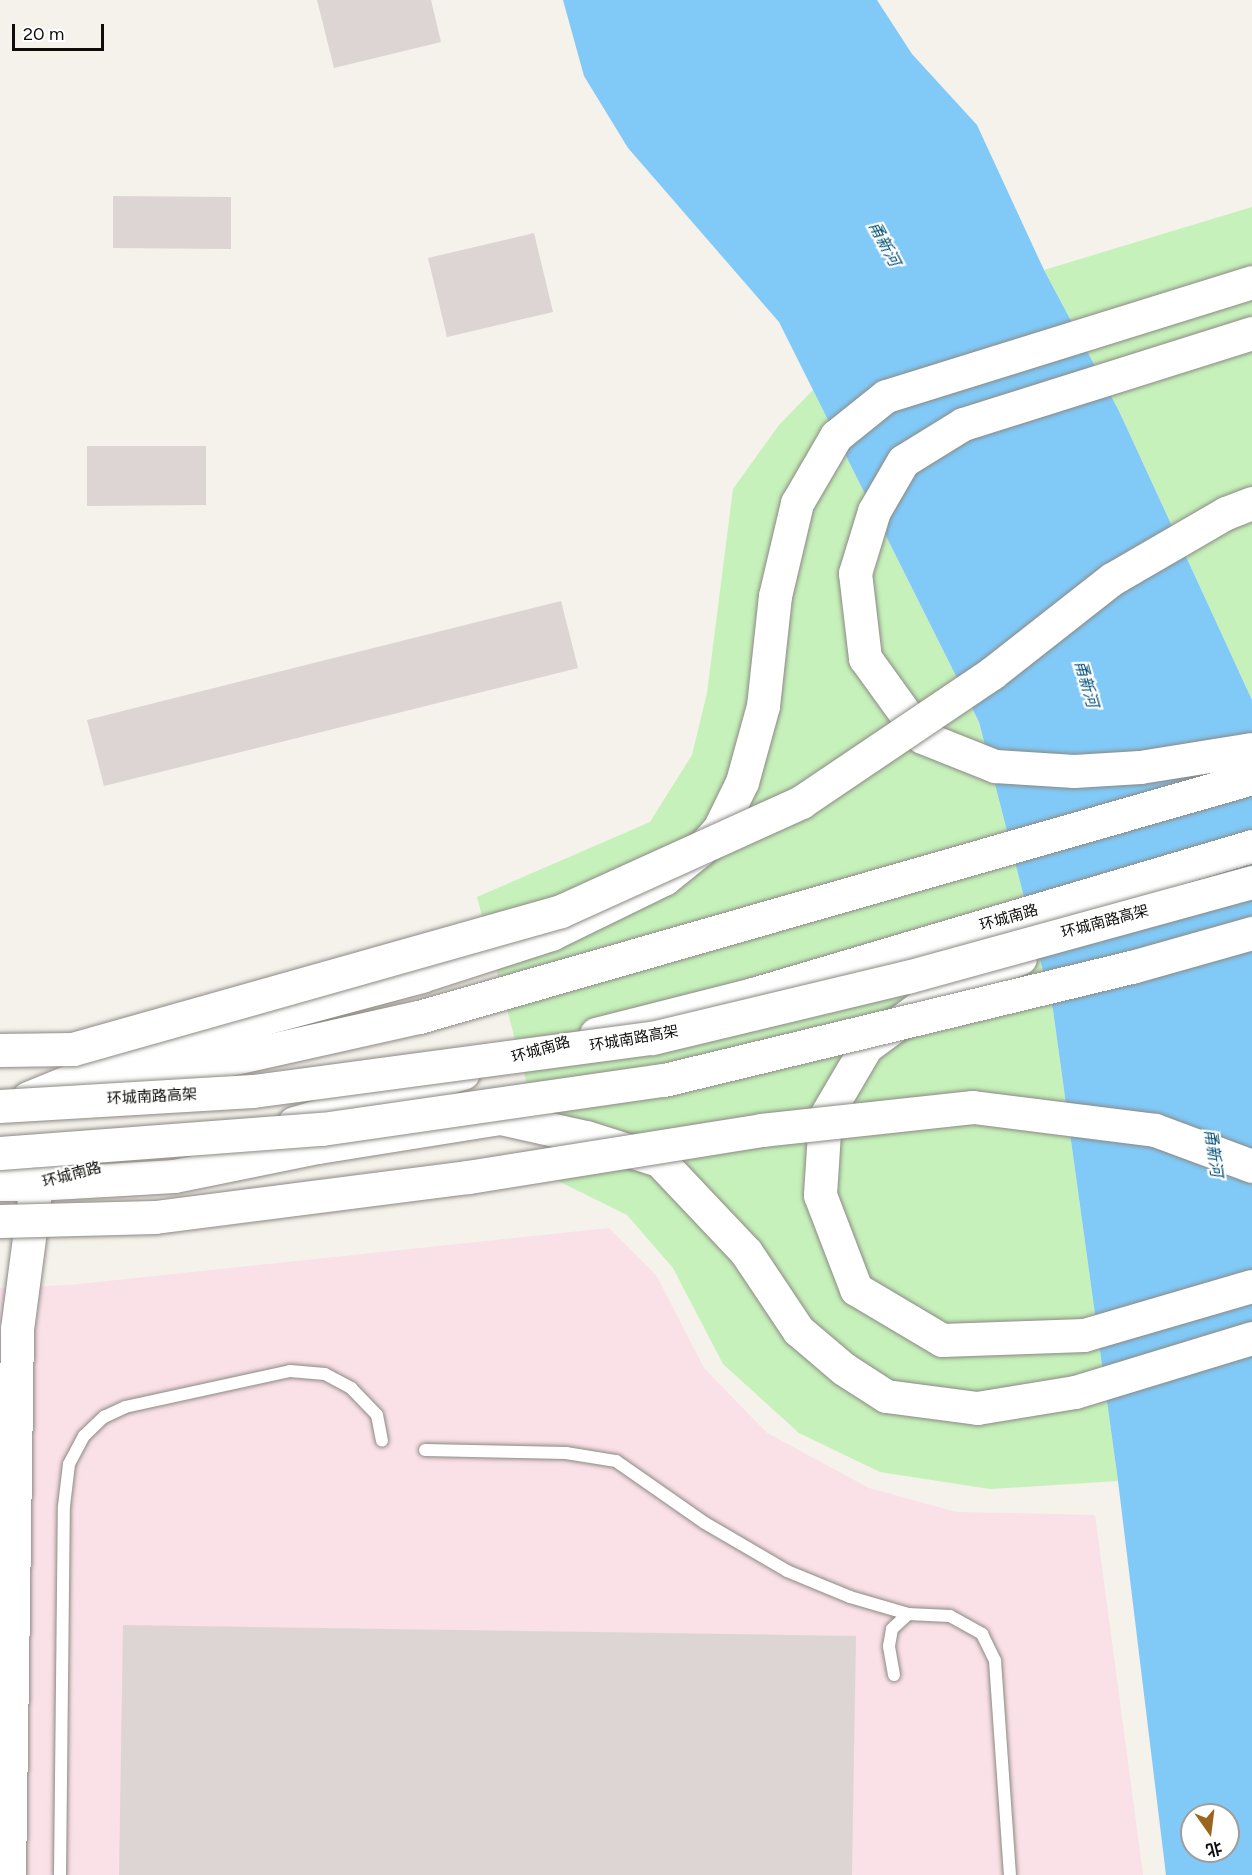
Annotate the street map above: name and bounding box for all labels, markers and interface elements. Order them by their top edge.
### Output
scale bar [15,12,106,50]
text: 20 m [23,23,64,45]
water label: 甬新河 [864,218,904,270]
water label: 甬新河 [1070,658,1102,710]
street label: 环城南路 [978,901,1040,935]
street label: 环城南路高架 [1059,902,1151,942]
street label: 环城南路高架 [588,1022,680,1056]
street label: 环城南路 [510,1033,572,1067]
street label: 环城南路高架 [107,1086,197,1108]
water label: 甬新河 [1200,1128,1226,1178]
street label: 环城南路 [41,1159,103,1191]
north arrow [1180,1803,1240,1863]
text: 北 [1204,1838,1224,1860]

